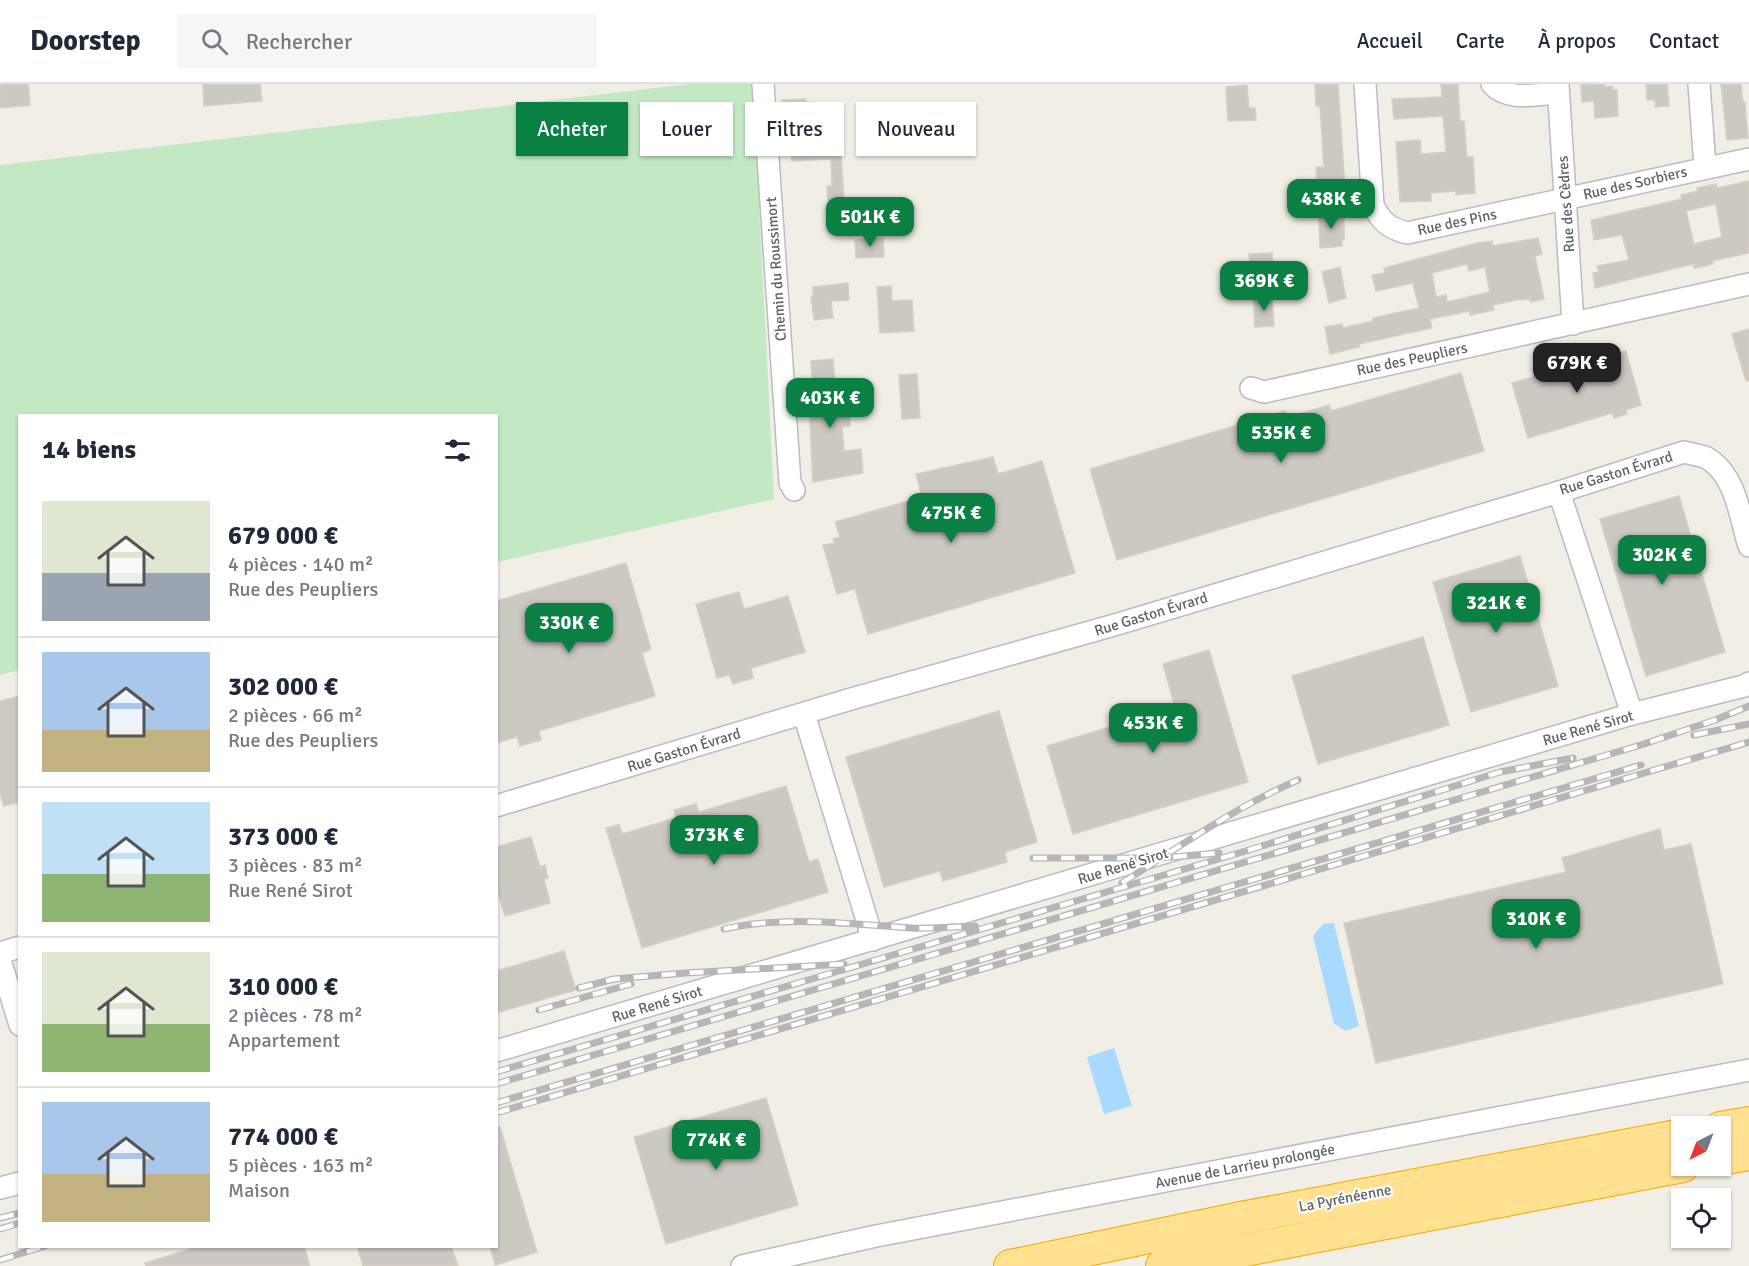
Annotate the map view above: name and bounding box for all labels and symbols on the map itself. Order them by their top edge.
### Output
street label: Rue des Cèdres [1554,155,1578,253]
street label: Rue des Sorbiers [1581,162,1689,204]
pin: 438K € [1282,179,1380,230]
street label: Chemin du Roussimort [762,196,790,342]
pin: 501K € [821,197,919,248]
street label: Rue des Pins [1416,205,1499,239]
pin: 369K € [1215,261,1313,312]
street label: Rue des Peupliers [1355,338,1469,380]
pin: 679K € [1528,343,1626,394]
pin: 403K € [781,378,879,429]
pin: 535K € [1232,413,1330,464]
street label: Rue Gaston Évrard [1557,446,1675,499]
pin: 475K € [902,493,1000,544]
pin: 302K € [1613,535,1711,586]
pin: 321K € [1447,583,1545,634]
street label: Rue Gaston Évrard [1092,587,1210,640]
pin: 330K € [520,603,618,654]
pin: 453K € [1104,703,1202,754]
street label: Rue René Sirot [1541,706,1635,750]
street label: Rue Gaston Évrard [625,723,743,776]
pin: 373K € [665,815,763,866]
street label: Rue René Sirot [1076,844,1170,888]
pin: 310K € [1487,899,1585,950]
street label: Rue René Sirot [610,982,704,1026]
north arrow [1671,1116,1731,1176]
pin: 774K € [667,1120,765,1171]
street label: Avenue de Larrieu prolongée [1154,1140,1336,1192]
street label: La Pyrénéenne [1297,1180,1393,1216]

